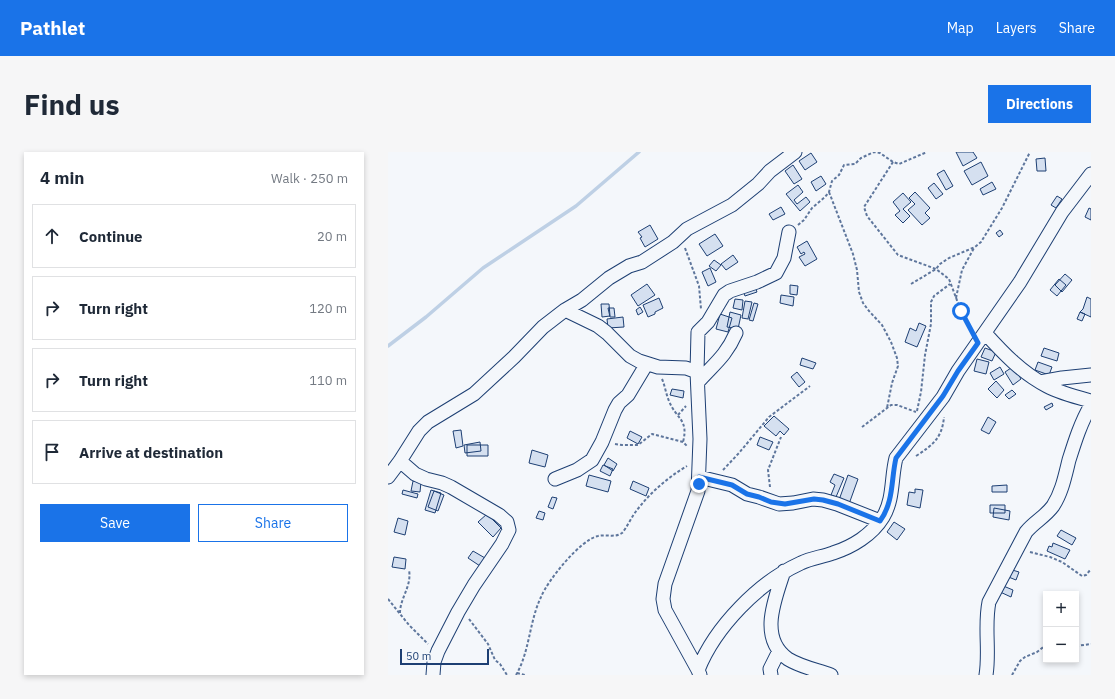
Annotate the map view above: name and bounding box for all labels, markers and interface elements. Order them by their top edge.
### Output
text: Pathlet [20,16,85,40]
text: Map [947,19,974,37]
text: Layers [996,19,1037,37]
text: Share [1059,19,1095,37]
button: Directions [988,85,1091,123]
text: Find us [24,86,120,123]
text: 4 min [40,167,84,189]
text: Walk · 250 m [271,170,348,187]
icon: ahead [41,225,63,247]
text: Continue [79,227,143,246]
text: 20 m [317,228,347,245]
icon: right [41,297,63,319]
text: Turn right [79,299,148,318]
text: 120 m [309,300,347,317]
route start [952,302,970,320]
icon: right [41,369,63,391]
text: Turn right [79,371,148,390]
text: 110 m [309,372,347,389]
icon: arrive [41,441,63,463]
text: Arrive at destination [79,443,223,462]
route end [690,475,708,493]
button: Save [40,504,190,542]
button: Share [198,504,348,542]
map controls [1043,591,1079,663]
button: + [1043,591,1079,627]
button: − [1043,627,1079,663]
scale bar [400,647,489,666]
text: 50 m [406,649,431,663]

